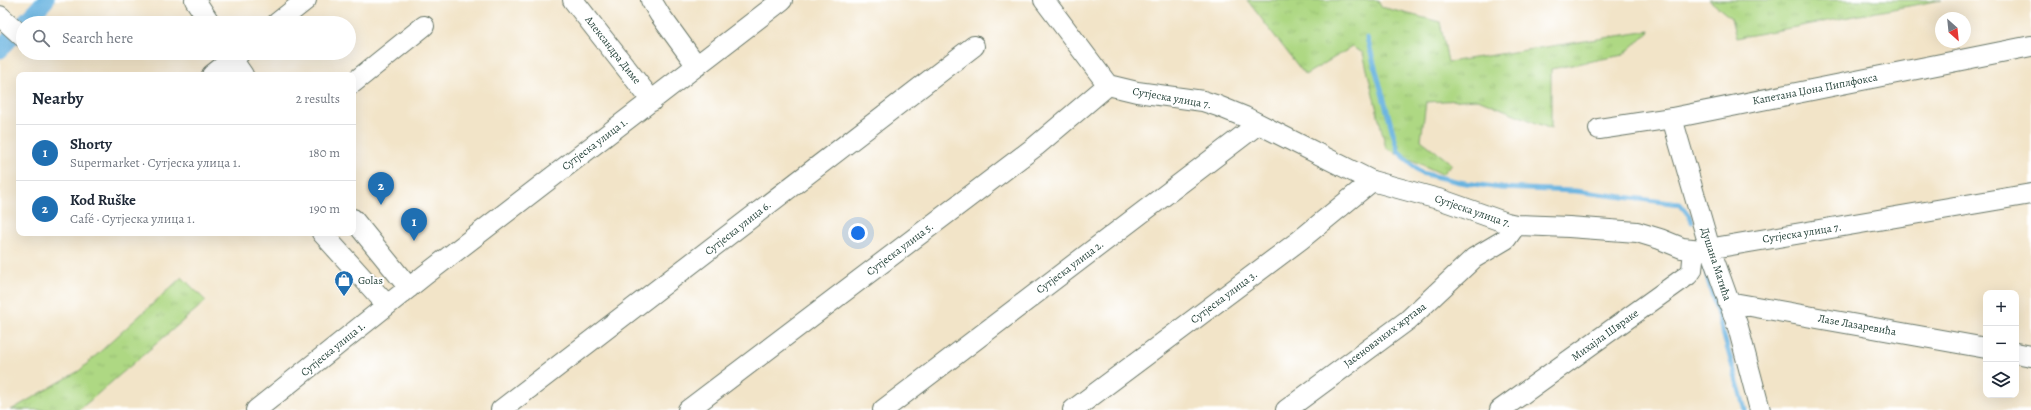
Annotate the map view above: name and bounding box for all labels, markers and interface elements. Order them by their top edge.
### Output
street label: Александра Диме [581,12,644,87]
north arrow [1935,12,1971,48]
search box [16,16,356,60]
icon: search [30,27,52,49]
text: Search here [62,28,133,48]
street label: Капетана Џона Пиплфокса [1751,69,1880,108]
street label: Сутјеска улица 7. [1131,84,1213,112]
text: Nearby [32,87,83,110]
text: 2 results [296,90,340,107]
street label: Сутјеска улица 1. [559,114,631,174]
text: Shorty [70,134,112,154]
text: 1 [43,144,47,161]
text: 180 m [309,144,340,161]
text: Supermarket · Сутјеска улица 1. [70,154,241,171]
pin: 2 [368,172,394,205]
text: Kod Ruške [70,190,136,210]
street label: Сутјеска улица 7. [1433,191,1513,231]
street label: Сутјеска улица 6. [702,197,774,259]
text: 2 [42,200,48,217]
text: 190 m [309,200,340,217]
pin: 1 [401,208,427,241]
text: Café · Сутјеска улица 1. [70,210,196,227]
street label: Сутјеска улица 5. [863,219,937,279]
street label: Сутјеска улица 7. [1761,219,1843,247]
your location [848,223,868,243]
street label: Душана Матића [1697,225,1735,303]
street label: Сутјеска улица 2. [1033,237,1107,297]
street label: Сутјеска улица 3. [1187,267,1261,327]
shop icon: Golas [333,269,355,297]
place label: Golas [358,273,383,288]
map controls [1983,290,2019,398]
button: + [1983,290,2019,326]
street label: Јасеновачких жртава [1341,299,1430,371]
street label: Михајла Швраке [1568,306,1642,364]
street label: Лазе Лазаревића [1817,311,1898,339]
street label: Сутјеска улица 1. [297,318,369,380]
button: − [1983,326,2019,362]
button: layers [1983,362,2019,398]

